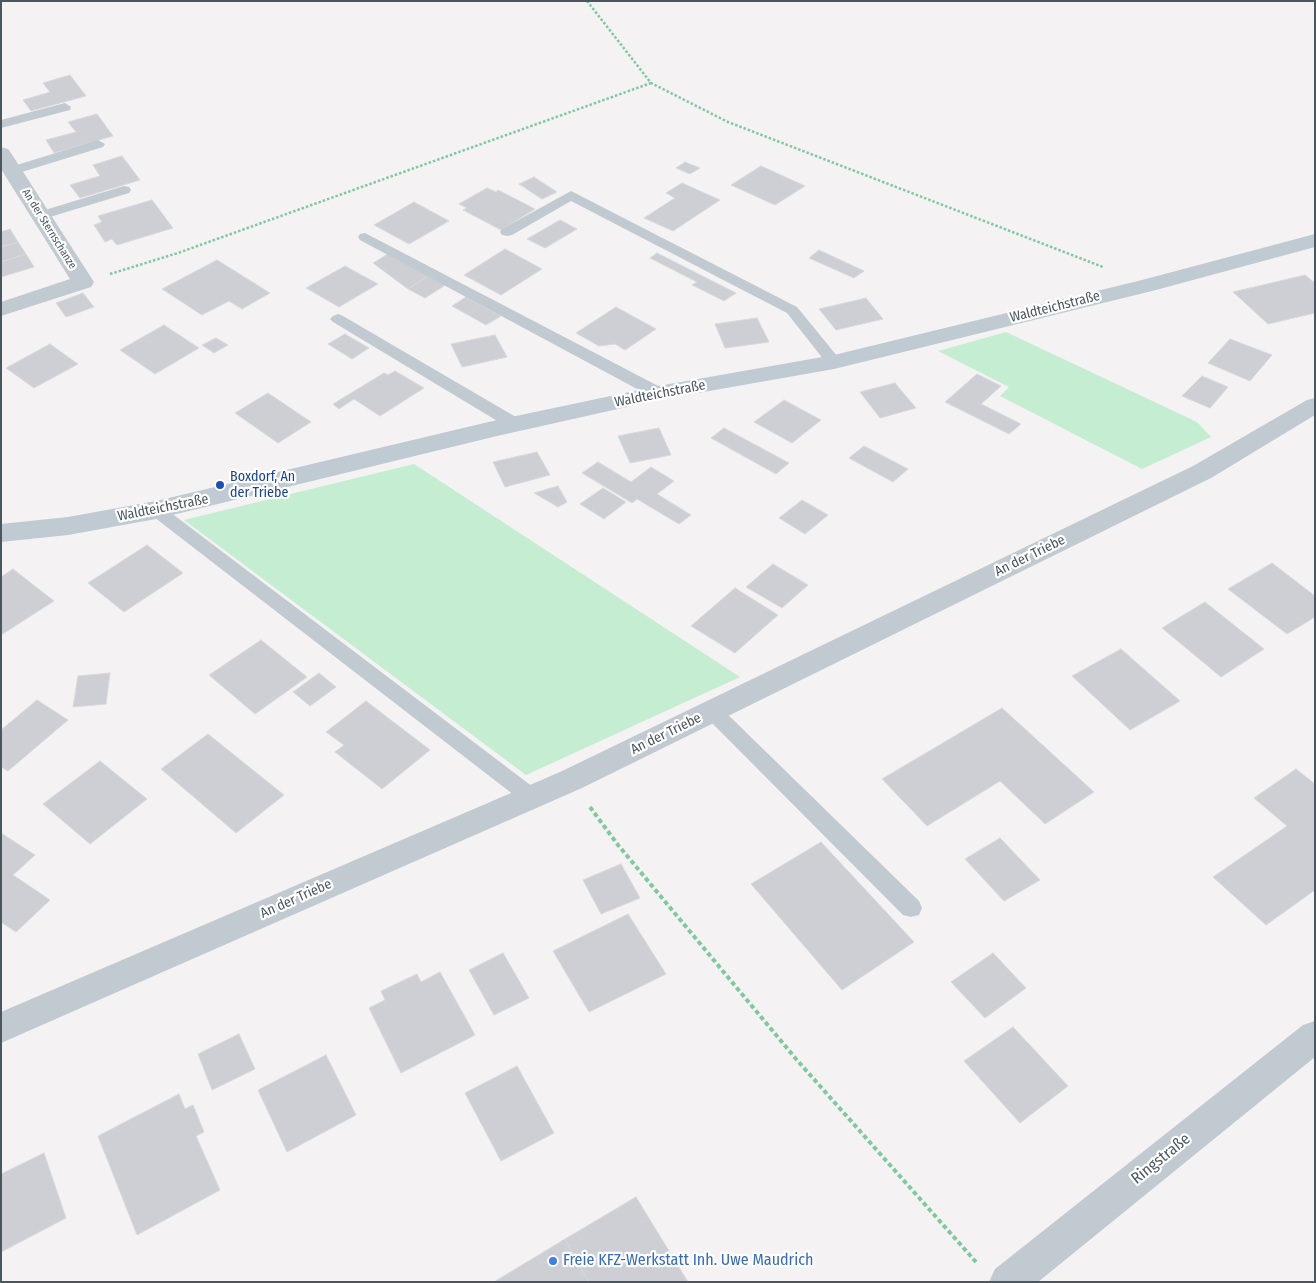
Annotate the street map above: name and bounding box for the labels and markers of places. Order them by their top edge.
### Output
place label: Boxdorf, An der Triebe [230,469,295,502]
marker: Boxdorf, An der Triebe [214,479,226,491]
place label: Freie KFZ-Werkstatt Inh. Uwe Maudrich [563,1251,813,1271]
marker: Freie KFZ-Werkstatt Inh. Uwe Maudrich [547,1255,559,1267]

